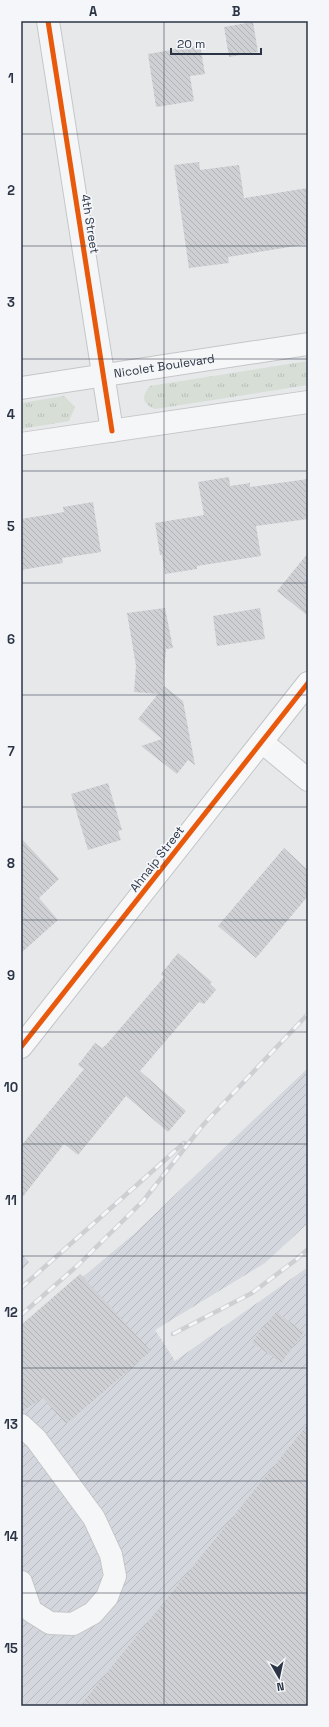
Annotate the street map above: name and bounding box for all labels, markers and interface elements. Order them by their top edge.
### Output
text: A [89,3,98,20]
text: B [232,3,241,20]
scale bar [171,30,261,56]
text: 20 m [177,36,205,52]
text: 1 [8,70,14,87]
text: 2 [7,182,15,199]
street label: 4th Street [77,193,103,255]
text: 3 [7,294,15,311]
street label: Nicolet Boulevard [113,350,216,382]
text: 4 [7,406,15,423]
text: 5 [7,518,15,535]
text: 6 [7,631,15,648]
text: 7 [7,743,15,760]
street label: Ahnaip Street [126,823,188,895]
text: 8 [7,855,15,872]
text: 9 [7,967,15,984]
text: 10 [4,1079,18,1096]
text: 11 [5,1192,17,1209]
text: 12 [4,1304,18,1321]
text: 13 [4,1416,18,1433]
text: 14 [4,1528,18,1545]
text: 15 [4,1640,18,1657]
north arrow [259,1657,299,1697]
text: N [276,1679,285,1694]

